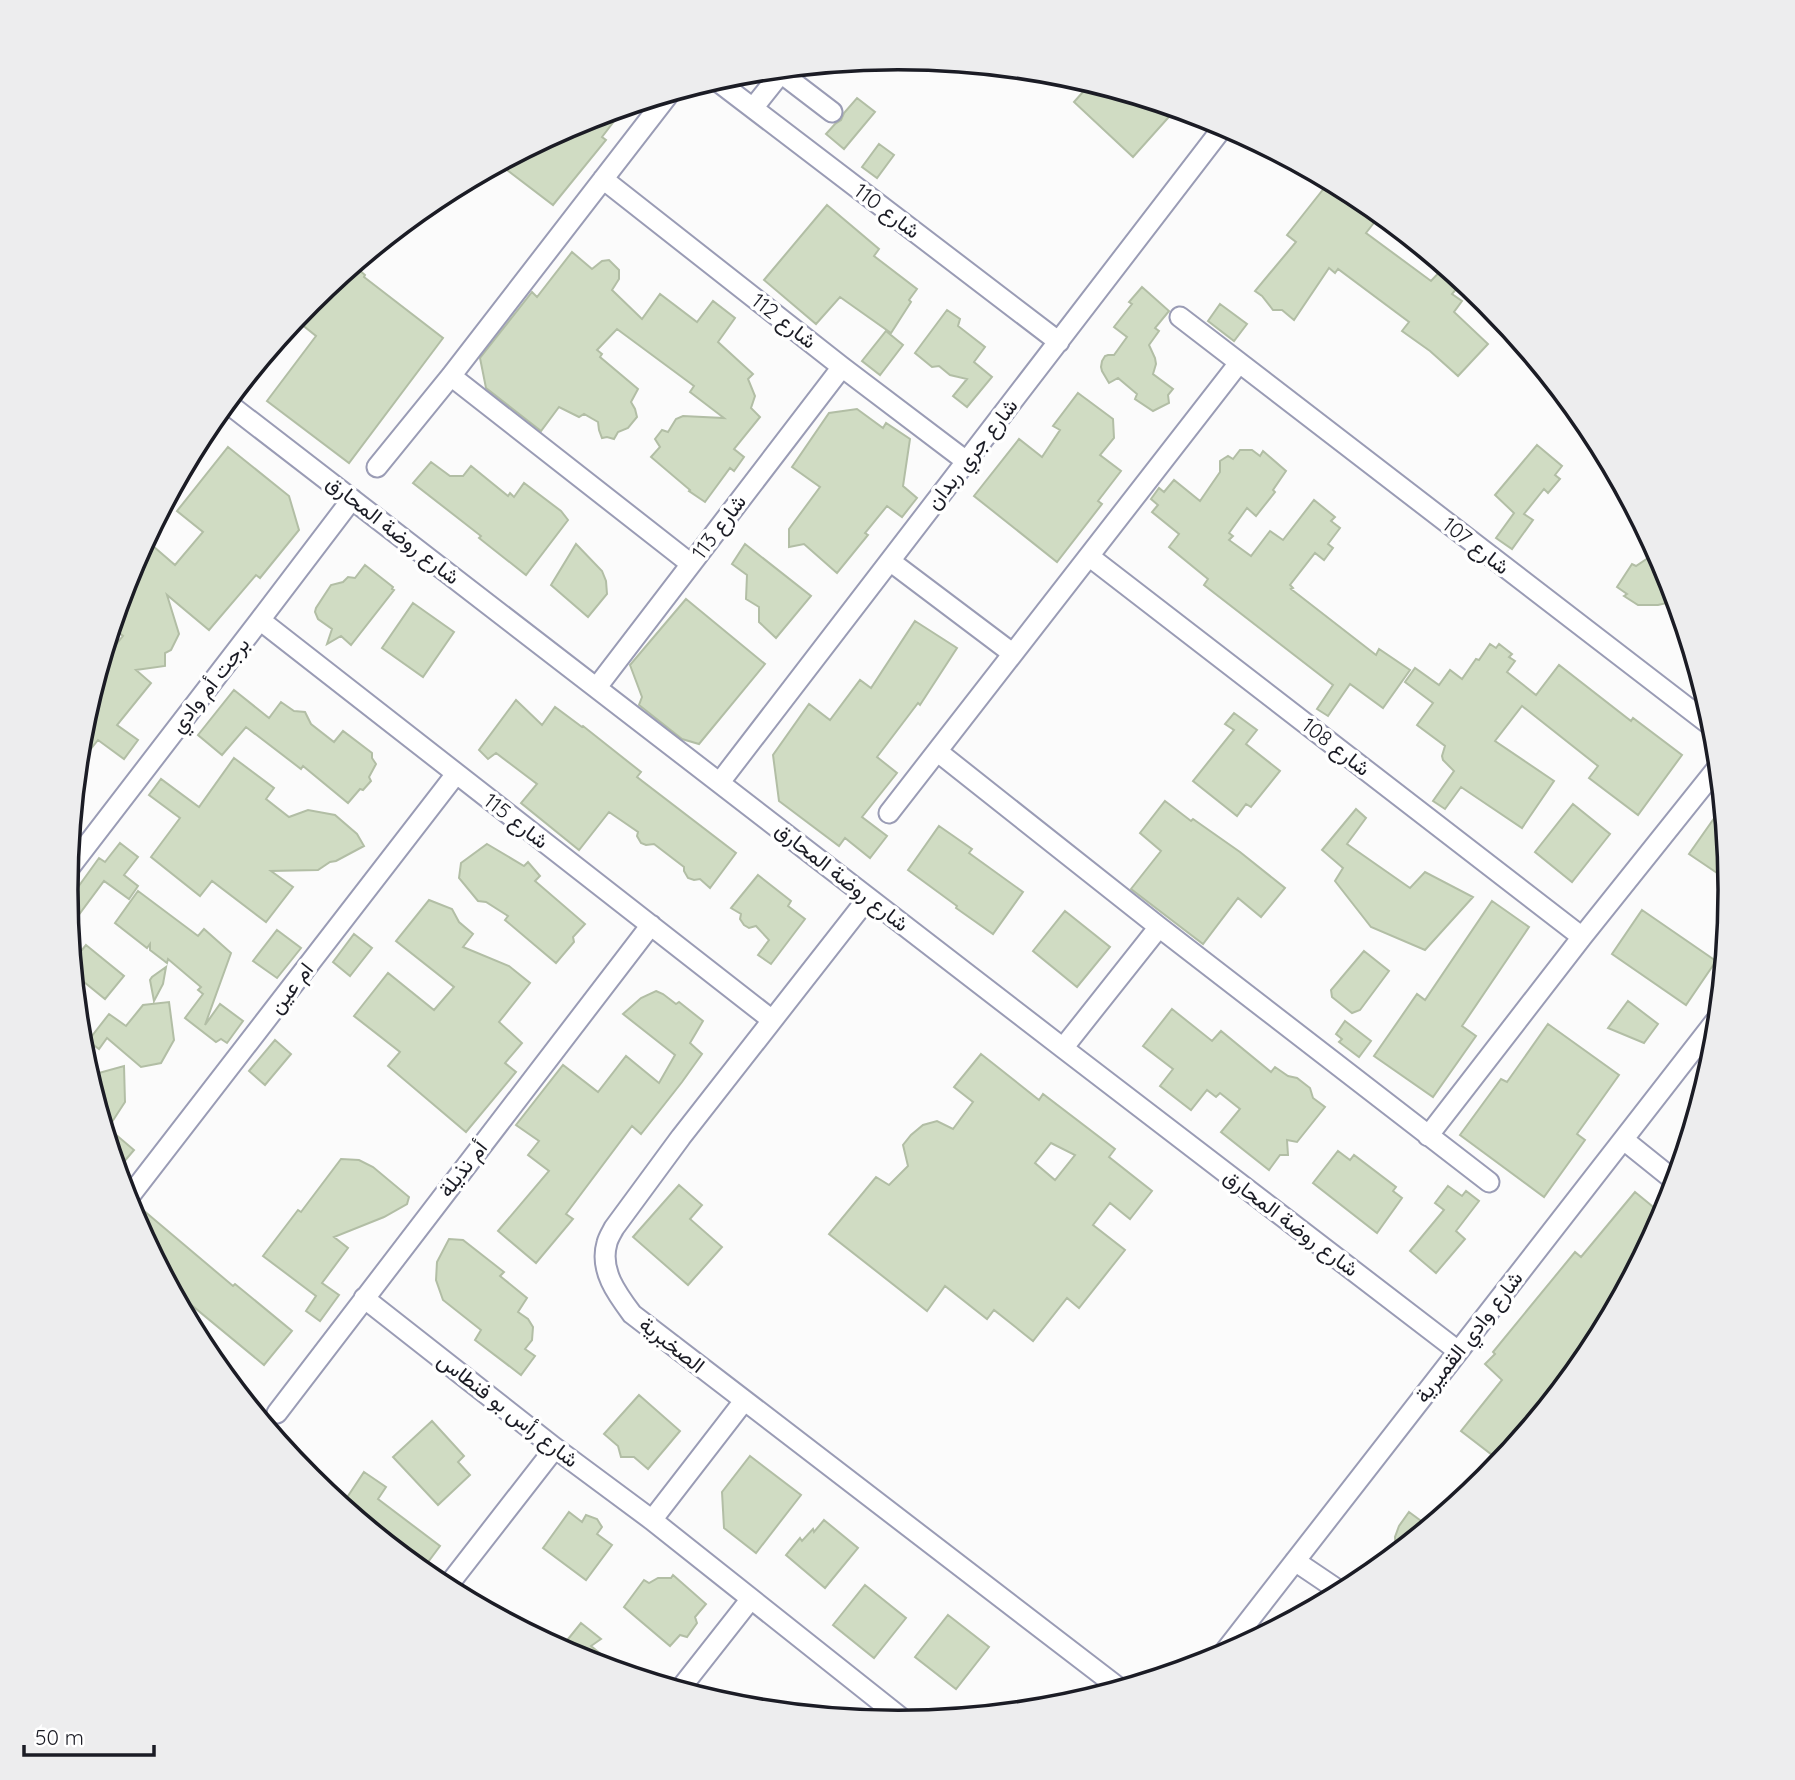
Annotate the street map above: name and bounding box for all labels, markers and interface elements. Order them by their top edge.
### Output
street label: شارع 110 [848,177,926,245]
street label: شارع 112 [746,287,822,355]
street label: شارع جري ربدان [920,393,1027,517]
street label: شارع روضة المحارق [320,469,466,591]
street label: شارع 113 [685,489,753,565]
street label: شارع 107 [1437,511,1515,581]
street label: برجت أم وادي [164,631,259,740]
street label: شارع 108 [1296,711,1376,783]
street label: شارع 115 [478,787,554,855]
street label: شارع روضة المحارق [769,816,915,938]
street label: ام عين [262,957,320,1019]
street label: أم نذيلة [432,1135,494,1203]
street label: شارع روضة المحارق [1218,1163,1364,1283]
street label: شارع وادي القميرية [1409,1265,1532,1411]
street label: الصخبرية [634,1311,711,1379]
street label: شارع رأس بو فنطاس [432,1346,584,1474]
scale bar [24,1714,154,1758]
text: 50 m [35,1724,84,1750]

